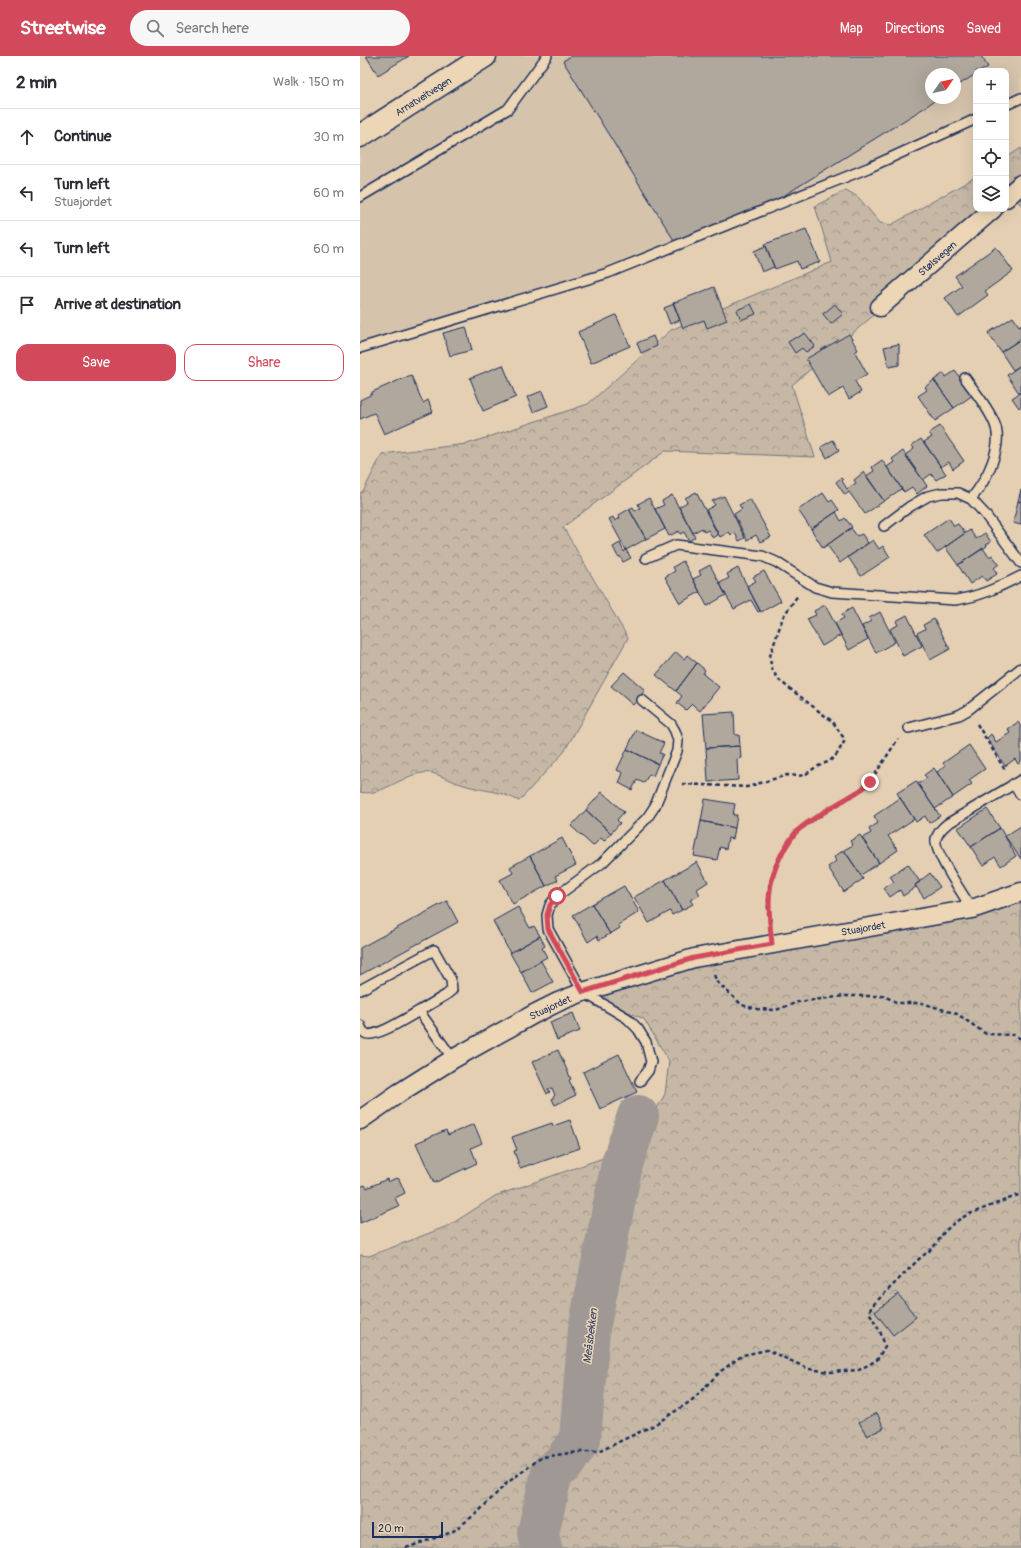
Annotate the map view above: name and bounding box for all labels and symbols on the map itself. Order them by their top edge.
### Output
north arrow [925,68,961,104]
street label: Arnatveitvegen [393,75,454,119]
street label: Stølsvegen [916,239,960,279]
route end [861,773,879,791]
route start [548,887,566,905]
street label: Stuajordet [840,919,887,939]
street label: Stuajordet [528,993,574,1023]
water label: Meåsbekken [581,1307,600,1364]
scale bar [372,1520,443,1539]

